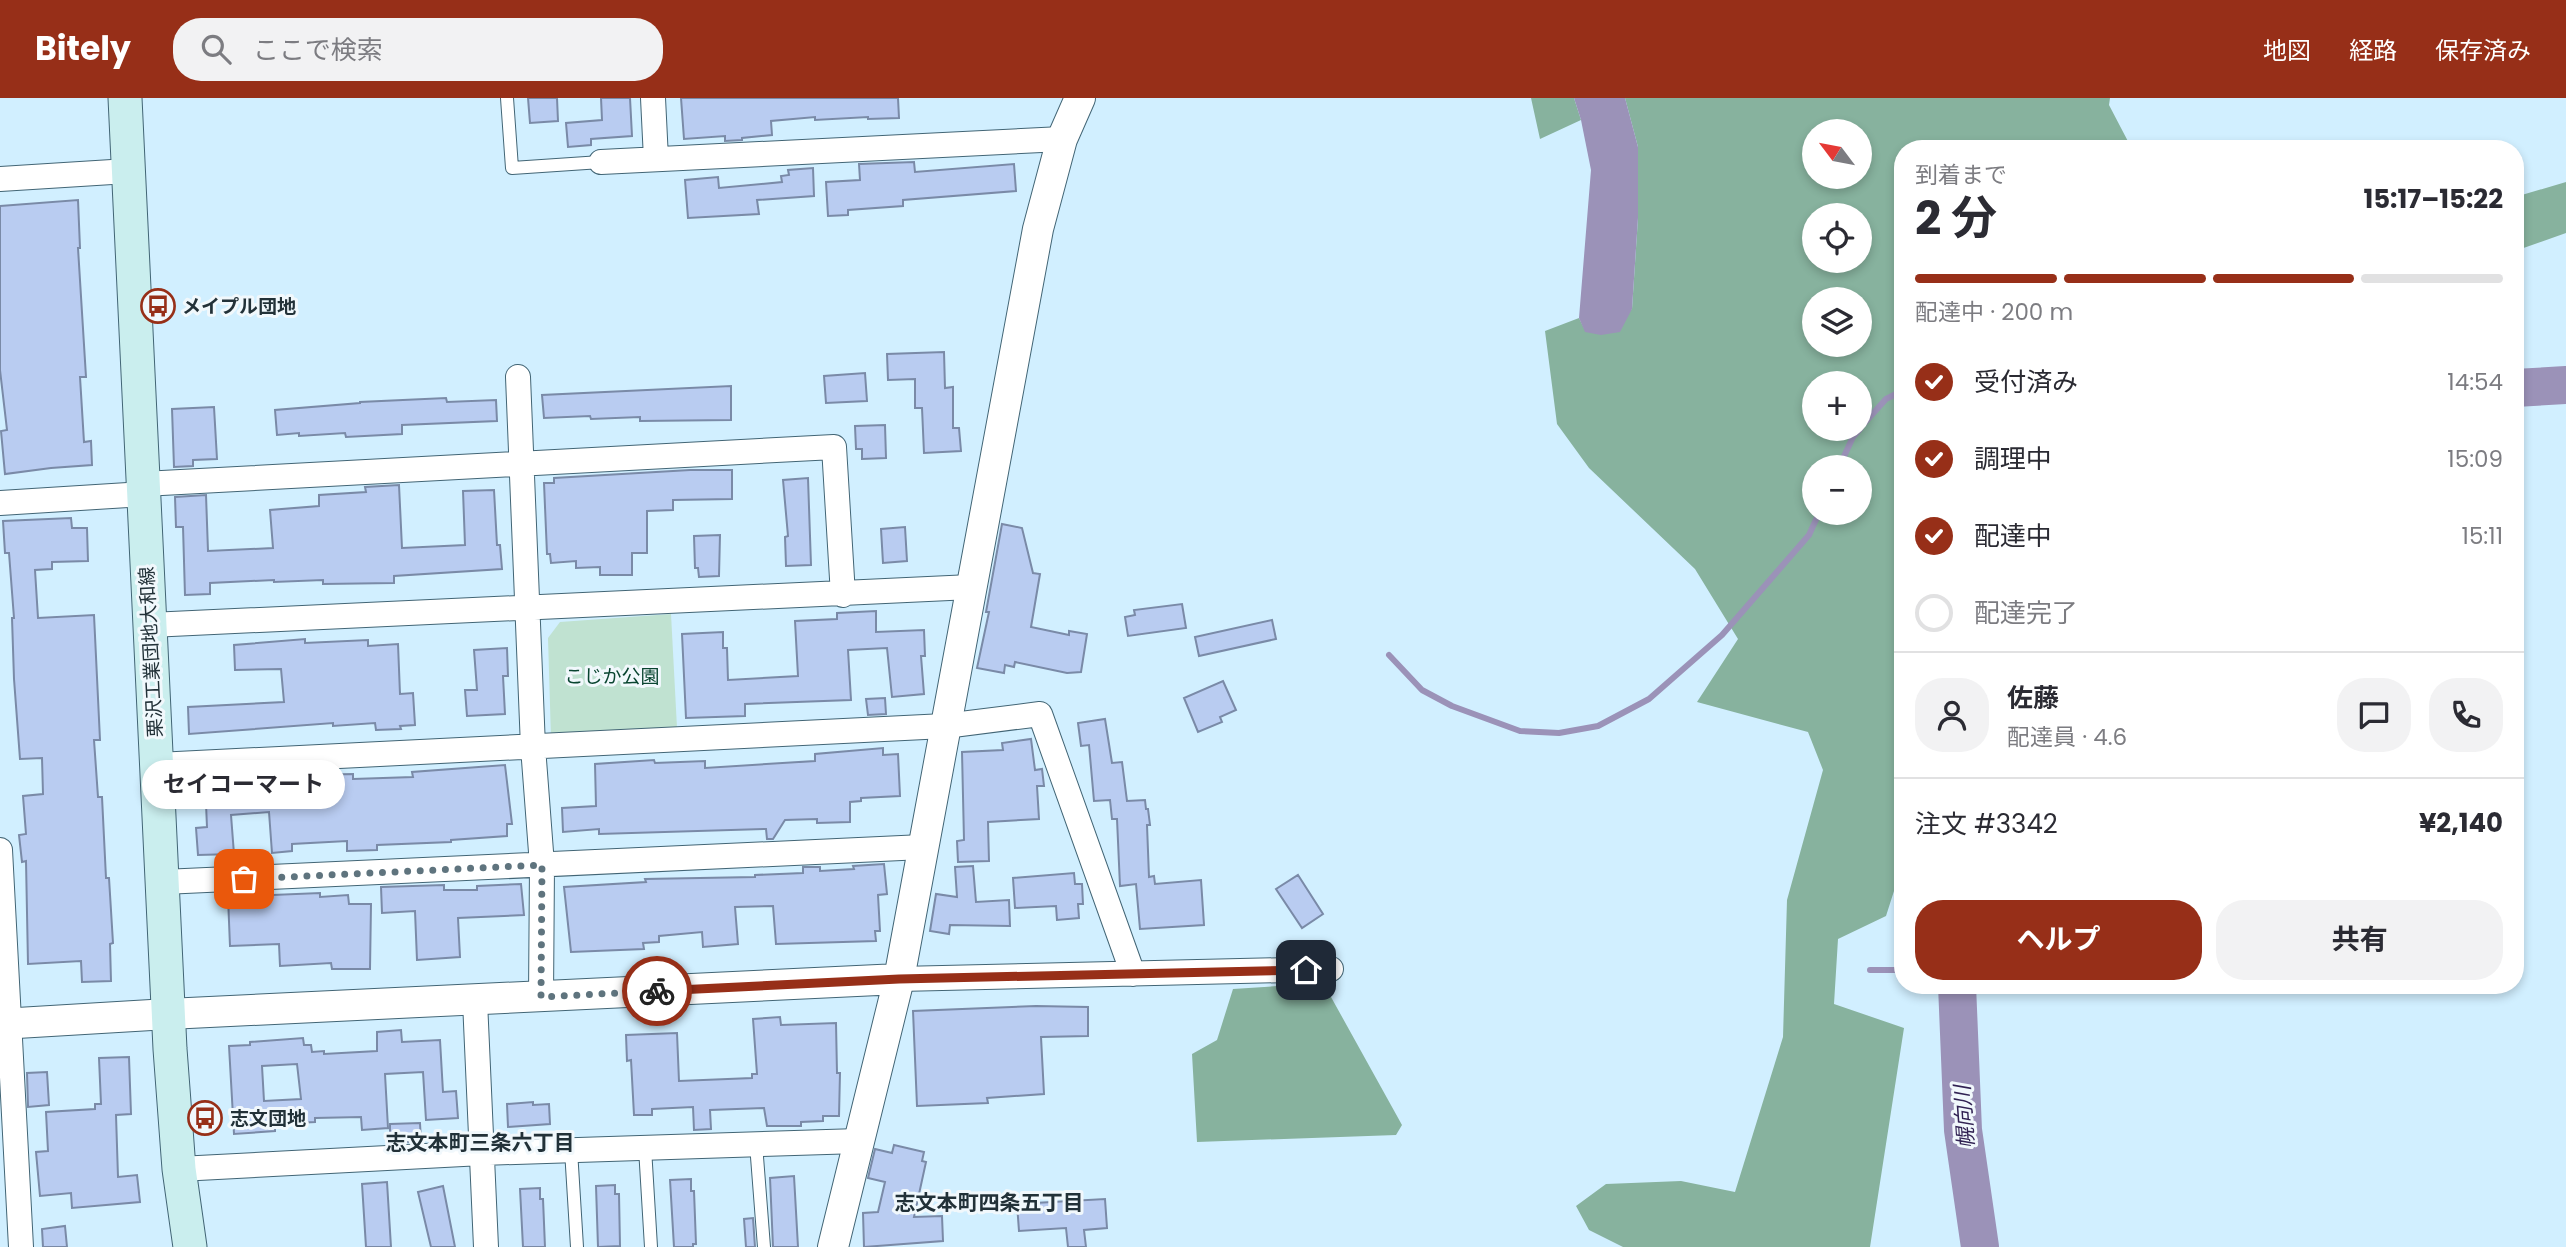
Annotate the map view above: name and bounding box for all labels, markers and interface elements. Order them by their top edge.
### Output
search box [173,18,663,81]
text: Bitely [35,25,131,72]
icon: search [197,30,235,68]
text: ここで検索 [253,32,383,68]
text: 地図 [2263,34,2311,67]
text: 経路 [2349,34,2397,67]
text: 保存済み [2435,34,2531,67]
north arrow [1802,119,1872,189]
map controls [1802,119,1872,525]
text: 到着まで [1915,159,2007,191]
text: 15:17–15:22 [2363,181,2503,217]
text: 2 分 [1915,186,1997,250]
button: locate [1802,203,1872,273]
bus stop icon: メイプル団地 [139,287,177,325]
button: layers [1802,287,1872,357]
place label: メイプル団地 [182,293,296,320]
text: 配達中 · 200 m [1915,296,2073,328]
icon: check [1915,363,1953,401]
text: 受付済み [1974,364,2078,400]
text: 14:54 [2447,366,2503,398]
button: + [1802,371,1872,441]
icon: check [1915,440,1953,478]
text: 調理中 [1974,441,2052,477]
text: 15:09 [2447,443,2503,475]
button: − [1802,455,1872,525]
icon: check [1915,517,1953,555]
text: 配達中 [1974,518,2052,554]
text: 15:11 [2462,520,2503,552]
street label: 栗沢工業団地大和線 [133,566,169,738]
text: 配達完了 [1974,595,2078,631]
park label: こじか公園 [564,663,660,690]
button: person [1915,678,1989,752]
button: chat [2337,678,2411,752]
button: phone [2429,678,2503,752]
text: 佐藤 [2007,680,2059,716]
text: 配達員 · 4.6 [2007,721,2127,753]
callout: セイコーマート [142,760,346,809]
text: セイコーマート [163,768,324,800]
text: ¥2,140 [2419,805,2503,841]
text: 注文 #3342 [1915,806,2058,842]
pin [214,849,274,909]
icon: bag [225,860,263,898]
button: ヘルプ [1915,900,2202,980]
button: 共有 [2216,900,2503,980]
pin [1276,940,1336,1000]
icon: home [1287,951,1325,989]
courier [622,956,692,1026]
icon: bike [638,972,676,1010]
water label: 幌向川 [1947,1083,1981,1149]
bus stop icon: 志文団地 [186,1099,224,1137]
place label: 志文団地 [230,1105,306,1132]
district label: 志文本町三条六丁目 [386,1128,575,1157]
district label: 志文本町四条五丁目 [895,1188,1084,1217]

